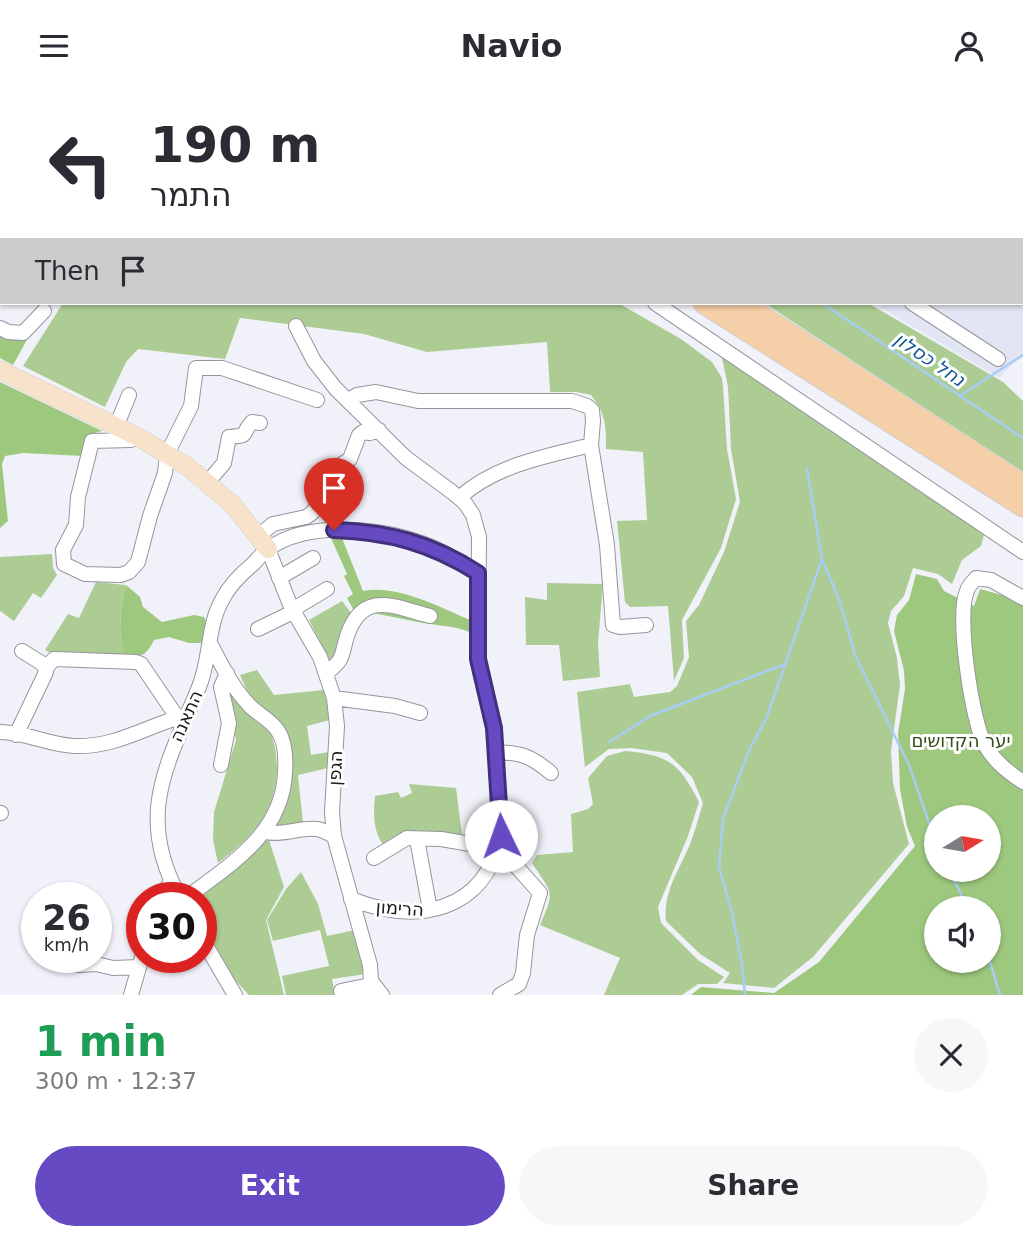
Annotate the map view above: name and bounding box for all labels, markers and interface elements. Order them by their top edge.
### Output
icon: menu [35,27,73,65]
text: Navio [460,27,563,65]
icon: person [950,27,988,65]
text: 190 m [150,117,320,174]
icon: left [35,119,126,210]
text: התמר [150,176,232,214]
icon: arrive [114,252,152,290]
text: Then [35,256,100,286]
water label: נחל כסלון [891,327,970,391]
pin [304,458,364,530]
icon: arrive [315,469,353,507]
street label: התאנה [165,687,207,745]
park label: יער הקדושים [911,730,1011,751]
street label: הגפן [324,750,346,786]
position arrow [464,799,538,873]
north arrow [924,805,1001,882]
map controls [924,805,1001,973]
speed limit sign: 30 [126,882,217,973]
street label: הרימון [375,896,425,920]
button: sound [924,896,1001,973]
text: 26 [42,898,91,938]
text: km/h [44,934,89,955]
text: 1 min [35,1017,167,1066]
button: close [914,1018,988,1092]
text: 300 m · 12:37 [35,1068,197,1094]
button: Exit [35,1146,505,1226]
button: Share [519,1146,988,1226]

